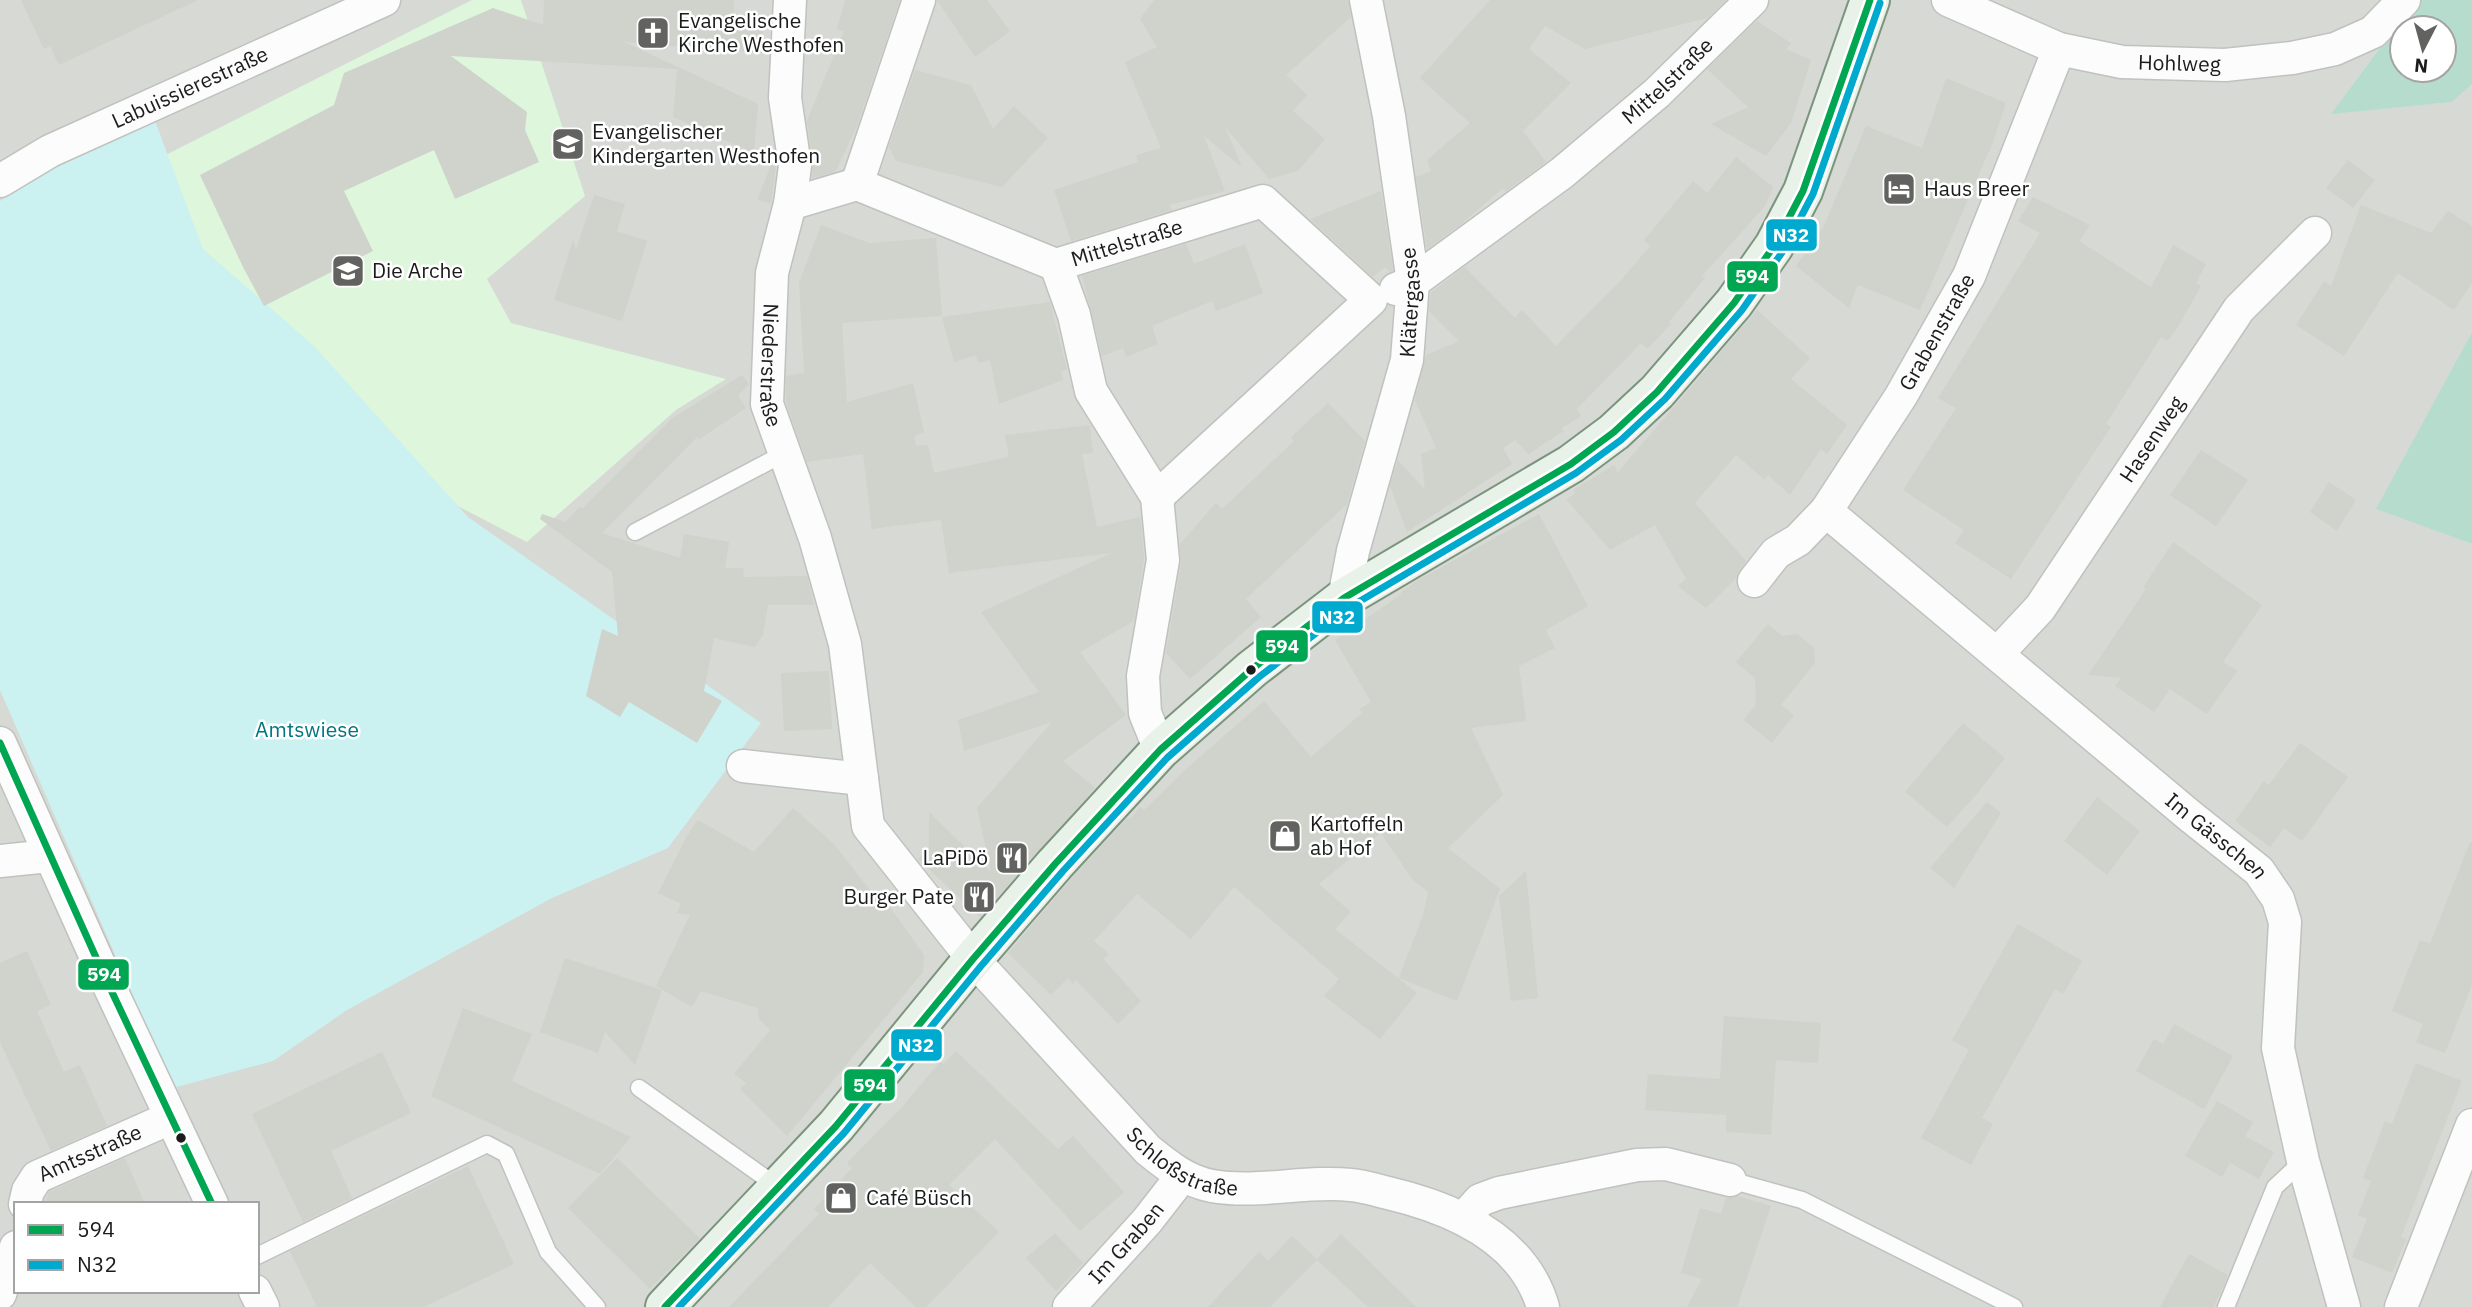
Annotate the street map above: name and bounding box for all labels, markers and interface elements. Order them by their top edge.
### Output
place label: Evangelische Kirche Westhofen [678,6,844,58]
church icon: Evangelische Kirche Westhofen [634,14,672,52]
north arrow [2388,14,2458,84]
street label: Mittelstraße [1615,31,1719,130]
street label: Labuissierestraße [107,39,272,134]
street label: Hohlweg [2138,47,2221,78]
text: N [2413,53,2429,79]
place label: Evangelischer Kindergarten Westhofen [592,117,820,169]
school or university icon: Evangelischer Kindergarten Westhofen [549,125,587,163]
hotel icon: Haus Breer [1880,170,1918,208]
place label: Haus Breer [1924,174,2030,202]
street label: Mittelstraße [1067,212,1186,273]
line badge: N32 [1765,218,1818,252]
text: N32 [1773,223,1809,247]
street label: Klätergasse [1392,246,1426,359]
school or university icon: Die Arche [329,252,367,290]
place label: Die Arche [372,256,463,284]
line badge: 594 [1726,260,1779,293]
text: 594 [1735,264,1769,288]
street label: Grabenstraße [1892,268,1981,395]
street label: Niederstraße [754,303,789,431]
street label: Hasenweg [2112,390,2190,488]
line badge: N32 [1311,600,1364,634]
text: N32 [1319,605,1355,629]
line badge: 594 [1255,629,1309,663]
text: 594 [1265,634,1299,658]
unlabelled marker [1244,663,1258,677]
park label: Amtswiese [255,715,359,743]
street label: Im Gässchen [2160,786,2275,884]
place label: Kartoffeln ab Hof [1310,809,1404,861]
shop icon: Kartoffeln ab Hof [1266,817,1304,855]
restaurant icon: LaPiDö [993,839,1031,877]
place label: LaPiDö [922,843,988,871]
restaurant icon: Burger Pate [960,878,998,916]
place label: Burger Pate [843,882,954,910]
line badge: 594 [77,958,130,991]
text: 594 [87,962,121,986]
line badge: N32 [890,1028,943,1062]
text: N32 [898,1033,934,1057]
line badge: 594 [843,1068,896,1102]
text: 594 [853,1073,887,1097]
street label: Amtsstraße [33,1117,146,1188]
street label: Schloßstraße [1121,1120,1239,1202]
unlabelled marker [174,1131,188,1145]
shop icon: Café Büsch [822,1179,860,1217]
place label: Café Büsch [866,1183,972,1211]
street label: Im Graben [1082,1196,1170,1289]
legend [14,1202,259,1293]
text: 594 [77,1215,115,1243]
text: N32 [77,1250,117,1278]

